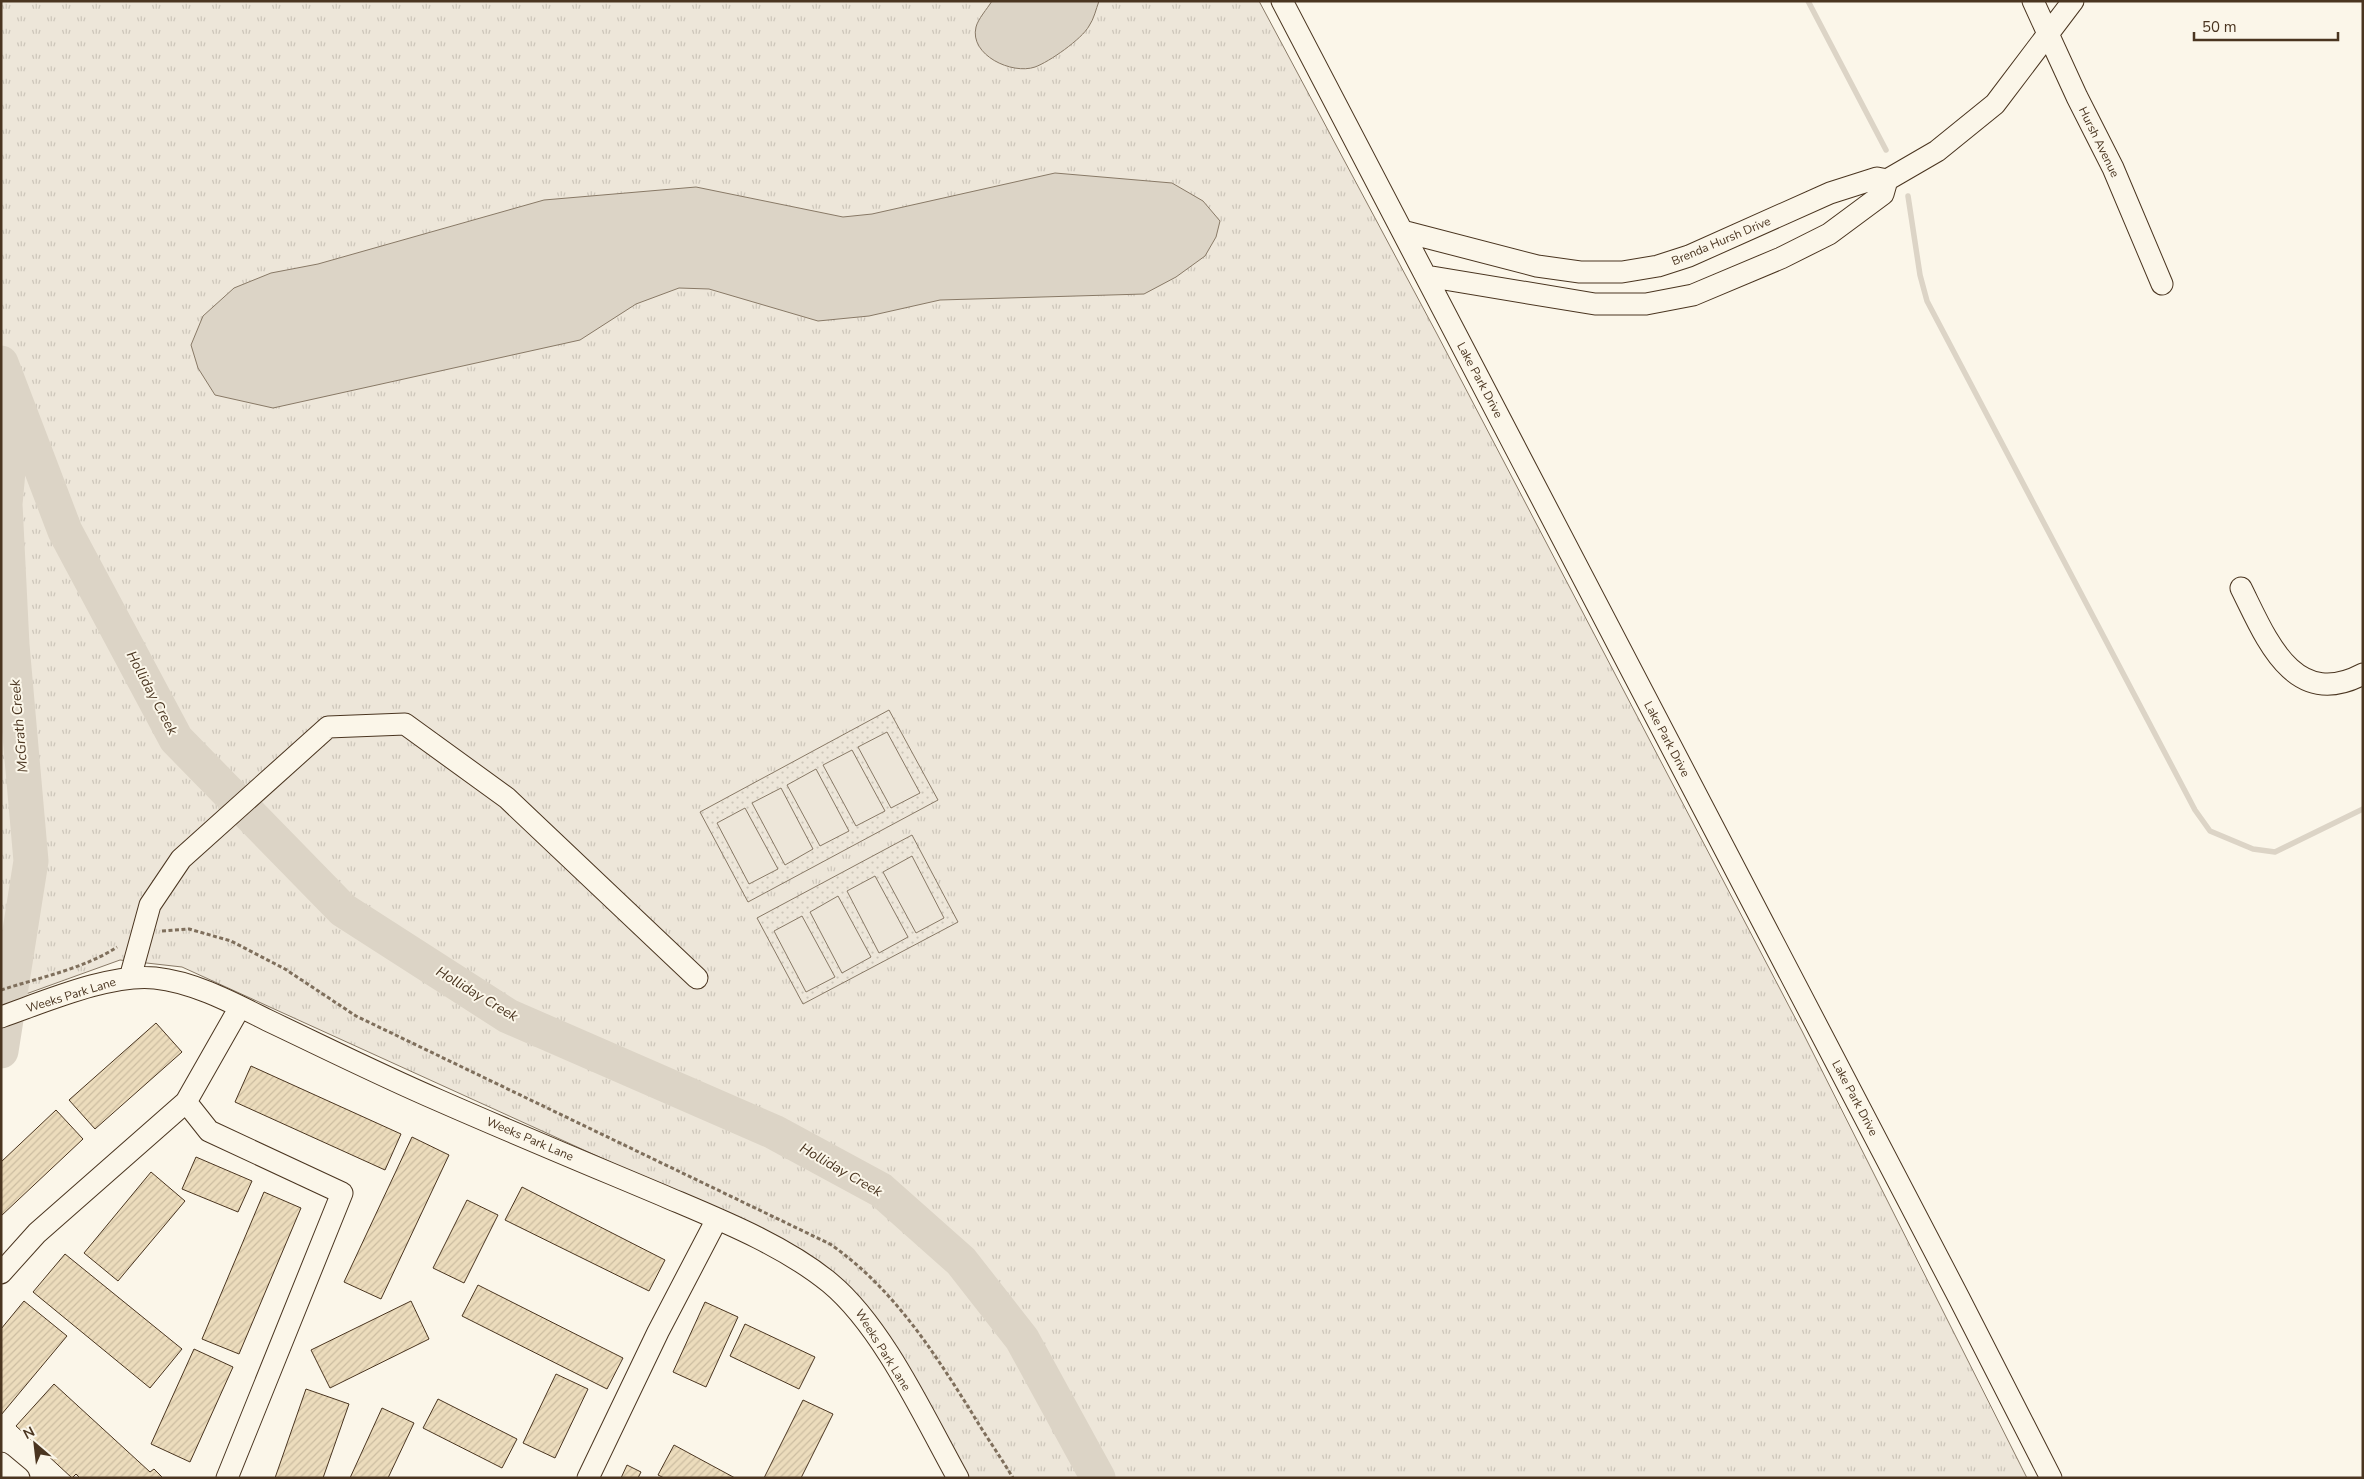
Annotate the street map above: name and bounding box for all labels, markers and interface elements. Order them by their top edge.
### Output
scale bar [2194,10,2338,42]
text: 50 m [2202,17,2237,37]
street label: Hursh Avenue [2075,104,2123,180]
street label: Brenda Hursh Drive [1669,213,1773,269]
street label: Lake Park Drive [1453,339,1507,421]
water label: Holliday Creek [122,648,183,739]
water label: McGrath Creek [5,678,33,773]
street label: Lake Park Drive [1640,698,1694,780]
water label: Holliday Creek [432,962,522,1026]
street label: Weeks Park Lane [24,974,118,1016]
street label: Lake Park Drive [1828,1057,1882,1139]
street label: Weeks Park Lane [484,1113,576,1165]
water label: Holliday Creek [796,1139,887,1202]
street label: Weeks Park Lane [852,1306,914,1394]
north arrow [10,1419,60,1469]
text: N [20,1422,38,1444]

